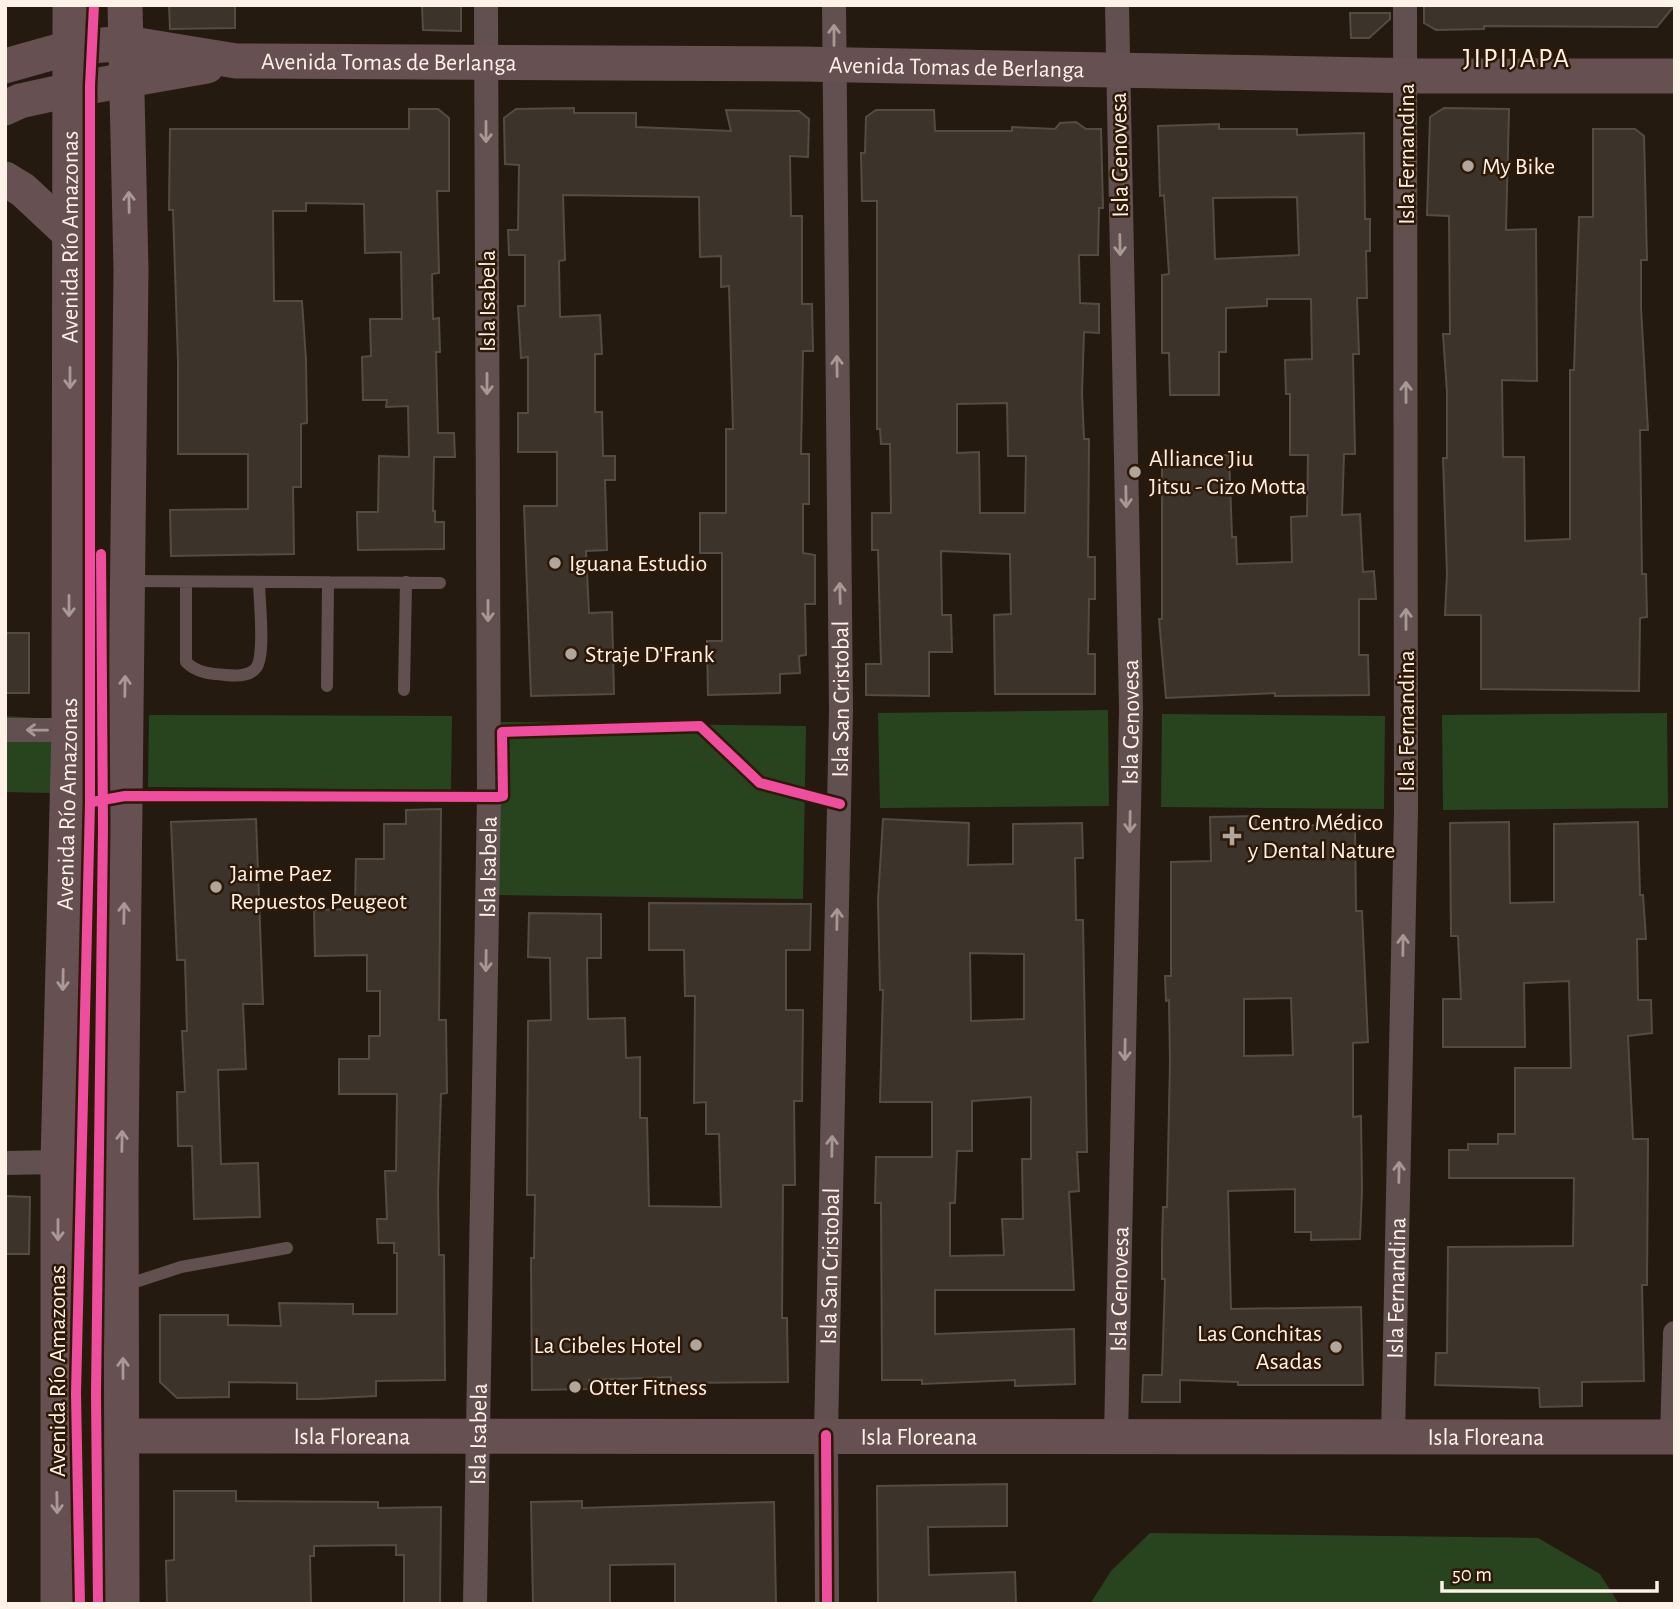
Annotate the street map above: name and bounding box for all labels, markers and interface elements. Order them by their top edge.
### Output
one-way arrow [828,24,841,47]
district label: JIPIJAPA [1463,45,1571,73]
street label: Avenida Tomas de Berlanga [261,50,517,75]
street label: Avenida Tomas de Berlanga [829,54,1085,82]
street label: Isla Fernandina [1395,83,1419,225]
street label: Isla Genovesa [1107,92,1133,218]
one-way arrow [479,120,493,143]
street label: Avenida Río Amazonas [59,131,83,343]
place label: My Bike [1482,155,1555,179]
marker: My Bike [1460,158,1476,174]
one-way arrow [122,191,136,214]
one-way arrow [1114,233,1127,256]
street label: Isla Isabela [476,250,500,352]
one-way arrow [830,354,844,377]
one-way arrow [63,367,76,390]
one-way arrow [480,372,494,395]
one-way arrow [1399,381,1413,404]
place label: Alliance Jiu Jitsu - Cizo Motta [1149,447,1307,499]
marker: Alliance Jiu Jitsu - Cizo Motta [1127,464,1143,480]
one-way arrow [1119,485,1133,508]
place label: Iguana Estudio [569,552,707,576]
marker: Iguana Estudio [547,555,563,571]
one-way arrow [833,582,846,605]
one-way arrow [62,594,76,617]
one-way arrow [481,600,495,623]
one-way arrow [1399,608,1413,631]
street label: Isla San Cristobal [829,621,854,778]
place label: Straje D'Frank [585,643,714,667]
marker: Straje D'Frank [563,646,579,662]
street label: Isla Fernandina [1395,650,1419,792]
street label: Isla Genovesa [1118,659,1144,785]
one-way arrow [118,674,131,697]
street label: Avenida Río Amazonas [53,698,82,911]
one-way arrow [26,723,49,737]
one-way arrow [1123,811,1137,834]
place label: Centro Médico y Dental Nature [1247,811,1395,863]
street label: Isla Isabela [476,816,502,918]
marker: Centro Médico y Dental Nature [1222,826,1242,846]
place label: Jaime Paez Repuestos Peugeot [230,862,407,914]
marker: Jaime Paez Repuestos Peugeot [208,879,224,895]
one-way arrow [117,902,131,925]
one-way arrow [831,907,844,930]
one-way arrow [1396,934,1410,957]
one-way arrow [479,950,492,973]
one-way arrow [56,969,69,992]
one-way arrow [1118,1038,1132,1061]
one-way arrow [115,1129,128,1152]
one-way arrow [825,1135,839,1158]
one-way arrow [1392,1161,1405,1184]
street label: Isla San Cristobal [817,1187,844,1345]
street label: Isla Fernandina [1384,1217,1411,1359]
one-way arrow [51,1218,65,1241]
street label: Isla Genovesa [1107,1226,1133,1352]
street label: Avenida Río Amazonas [46,1265,70,1477]
place label: Las Conchitas Asadas [1197,1322,1322,1374]
place label: La Cibeles Hotel [533,1334,682,1358]
marker: La Cibeles Hotel [688,1337,704,1353]
marker: Las Conchitas Asadas [1328,1339,1344,1355]
one-way arrow [116,1357,130,1380]
place label: Otter Fitness [589,1376,707,1400]
marker: Otter Fitness [567,1379,583,1395]
street label: Isla Isabela [466,1383,492,1485]
street label: Isla Floreana [294,1425,410,1449]
street label: Isla Floreana [861,1425,977,1450]
street label: Isla Floreana [1428,1426,1544,1450]
one-way arrow [50,1491,64,1514]
scale bar [1442,1550,1657,1594]
text: 50 m [1452,1564,1492,1585]

